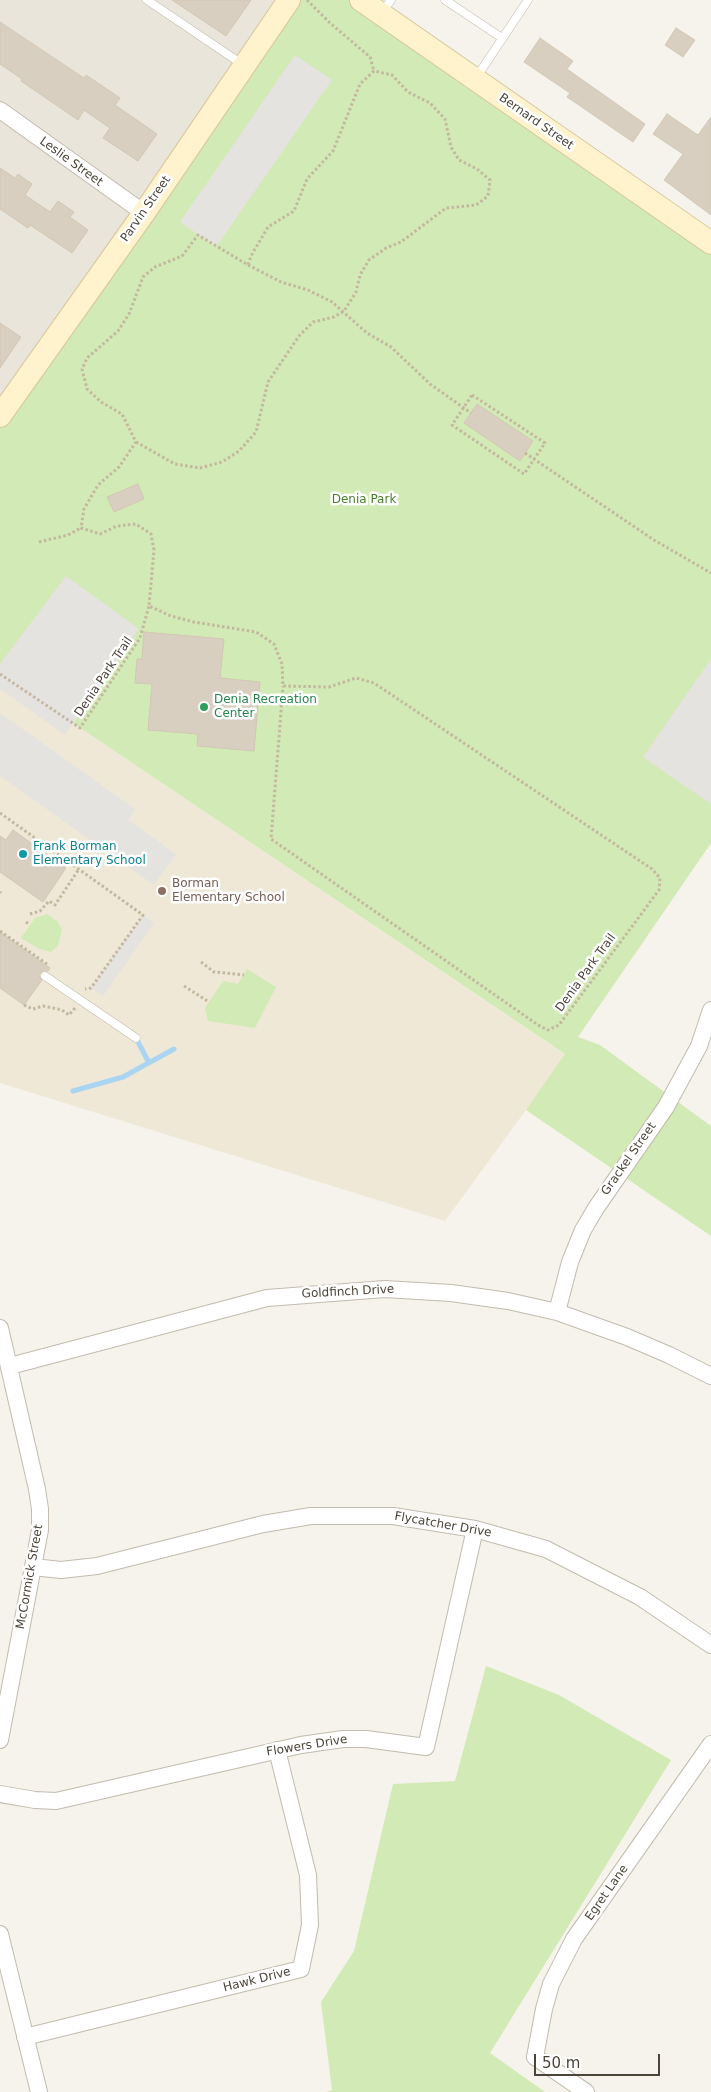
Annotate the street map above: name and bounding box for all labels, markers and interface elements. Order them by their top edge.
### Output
street label: Bernard Street [496,91,576,153]
street label: Leslie Street [37,134,105,190]
street label: Parvin Street [118,173,174,245]
park label: Denia Park [332,493,396,507]
street label: Denia Park Trail [72,634,136,720]
place label: Denia Recreation Center [214,693,317,721]
marker: Denia Recreation Center [198,701,210,713]
place label: Frank Borman Elementary School [33,840,146,868]
marker: Frank Borman Elementary School [17,848,29,860]
place label: Borman Elementary School [172,877,285,905]
marker: Borman Elementary School [156,885,168,897]
street label: Denia Park Trail [553,931,619,1015]
street label: Grackel Street [599,1120,659,1198]
street label: Goldfinch Drive [301,1282,395,1302]
street label: Flycatcher Drive [393,1509,493,1541]
street label: McCormick Street [14,1523,46,1631]
street label: Flowers Drive [265,1732,349,1760]
street label: Egret Lane [583,1862,631,1924]
street label: Hawk Drive [222,1965,292,1995]
scale bar [536,2044,662,2076]
text: 50 m [542,2054,580,2072]

